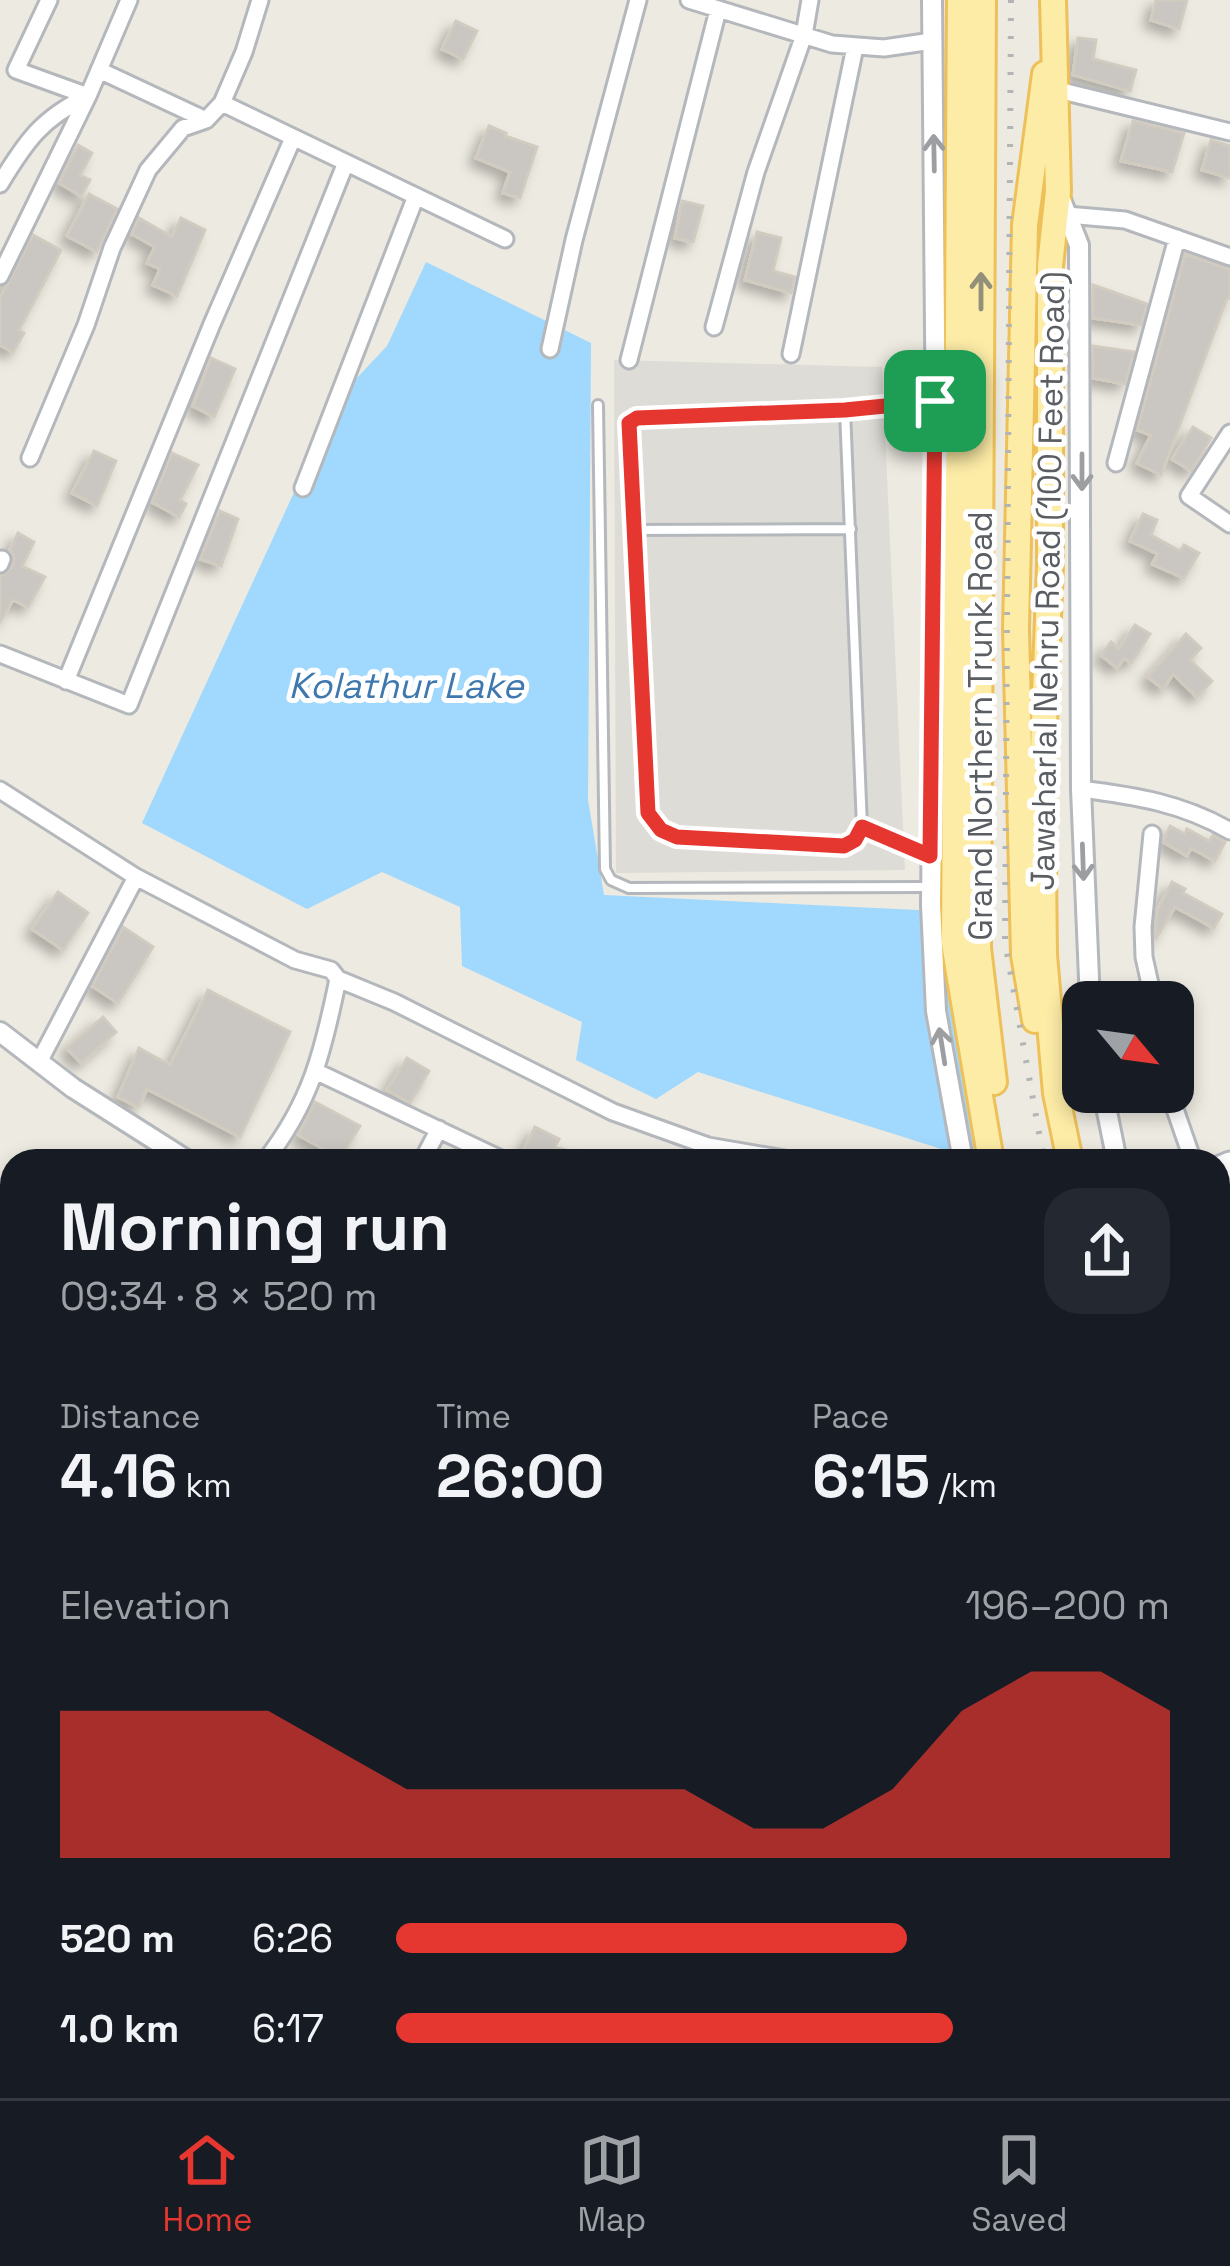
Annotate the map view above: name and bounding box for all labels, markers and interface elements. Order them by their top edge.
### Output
one-way arrow [922,134,945,173]
street label: Jawaharlal Nehru Road (100 Feet Road) [1022,271,1074,891]
one-way arrow [970,272,992,311]
pin [884,350,986,452]
icon: arrive [902,368,968,434]
one-way arrow [1071,452,1093,491]
street label: Grand Northern Trunk Road [960,511,1002,941]
water label: Kolathur Lake [288,663,525,709]
one-way arrow [1072,842,1095,881]
north arrow [1062,981,1194,1113]
map controls [1062,981,1194,1113]
one-way arrow [930,1027,953,1066]
text: Morning run [60,1185,450,1269]
button: share [1044,1188,1170,1314]
text: 09:34 · 8 × 520 m [60,1272,378,1321]
text: Distance [60,1396,201,1438]
text: Time [436,1396,511,1438]
text: Pace [812,1396,889,1438]
text: 4.16 [60,1438,177,1515]
text: 26:00 [436,1438,604,1515]
text: 6:15 [812,1438,930,1515]
text: km [177,1465,232,1507]
text: /km [930,1465,997,1507]
text: Elevation [60,1581,231,1630]
text: 196–200 m [965,1581,1170,1630]
text: 520 m [60,1914,175,1963]
text: 6:26 [252,1914,333,1963]
text: 1.0 km [60,2004,179,2053]
text: 6:17 [252,2004,324,2053]
tab: Home [163,2127,252,2241]
tab: Map [577,2127,646,2241]
tab: Saved [971,2127,1067,2241]

